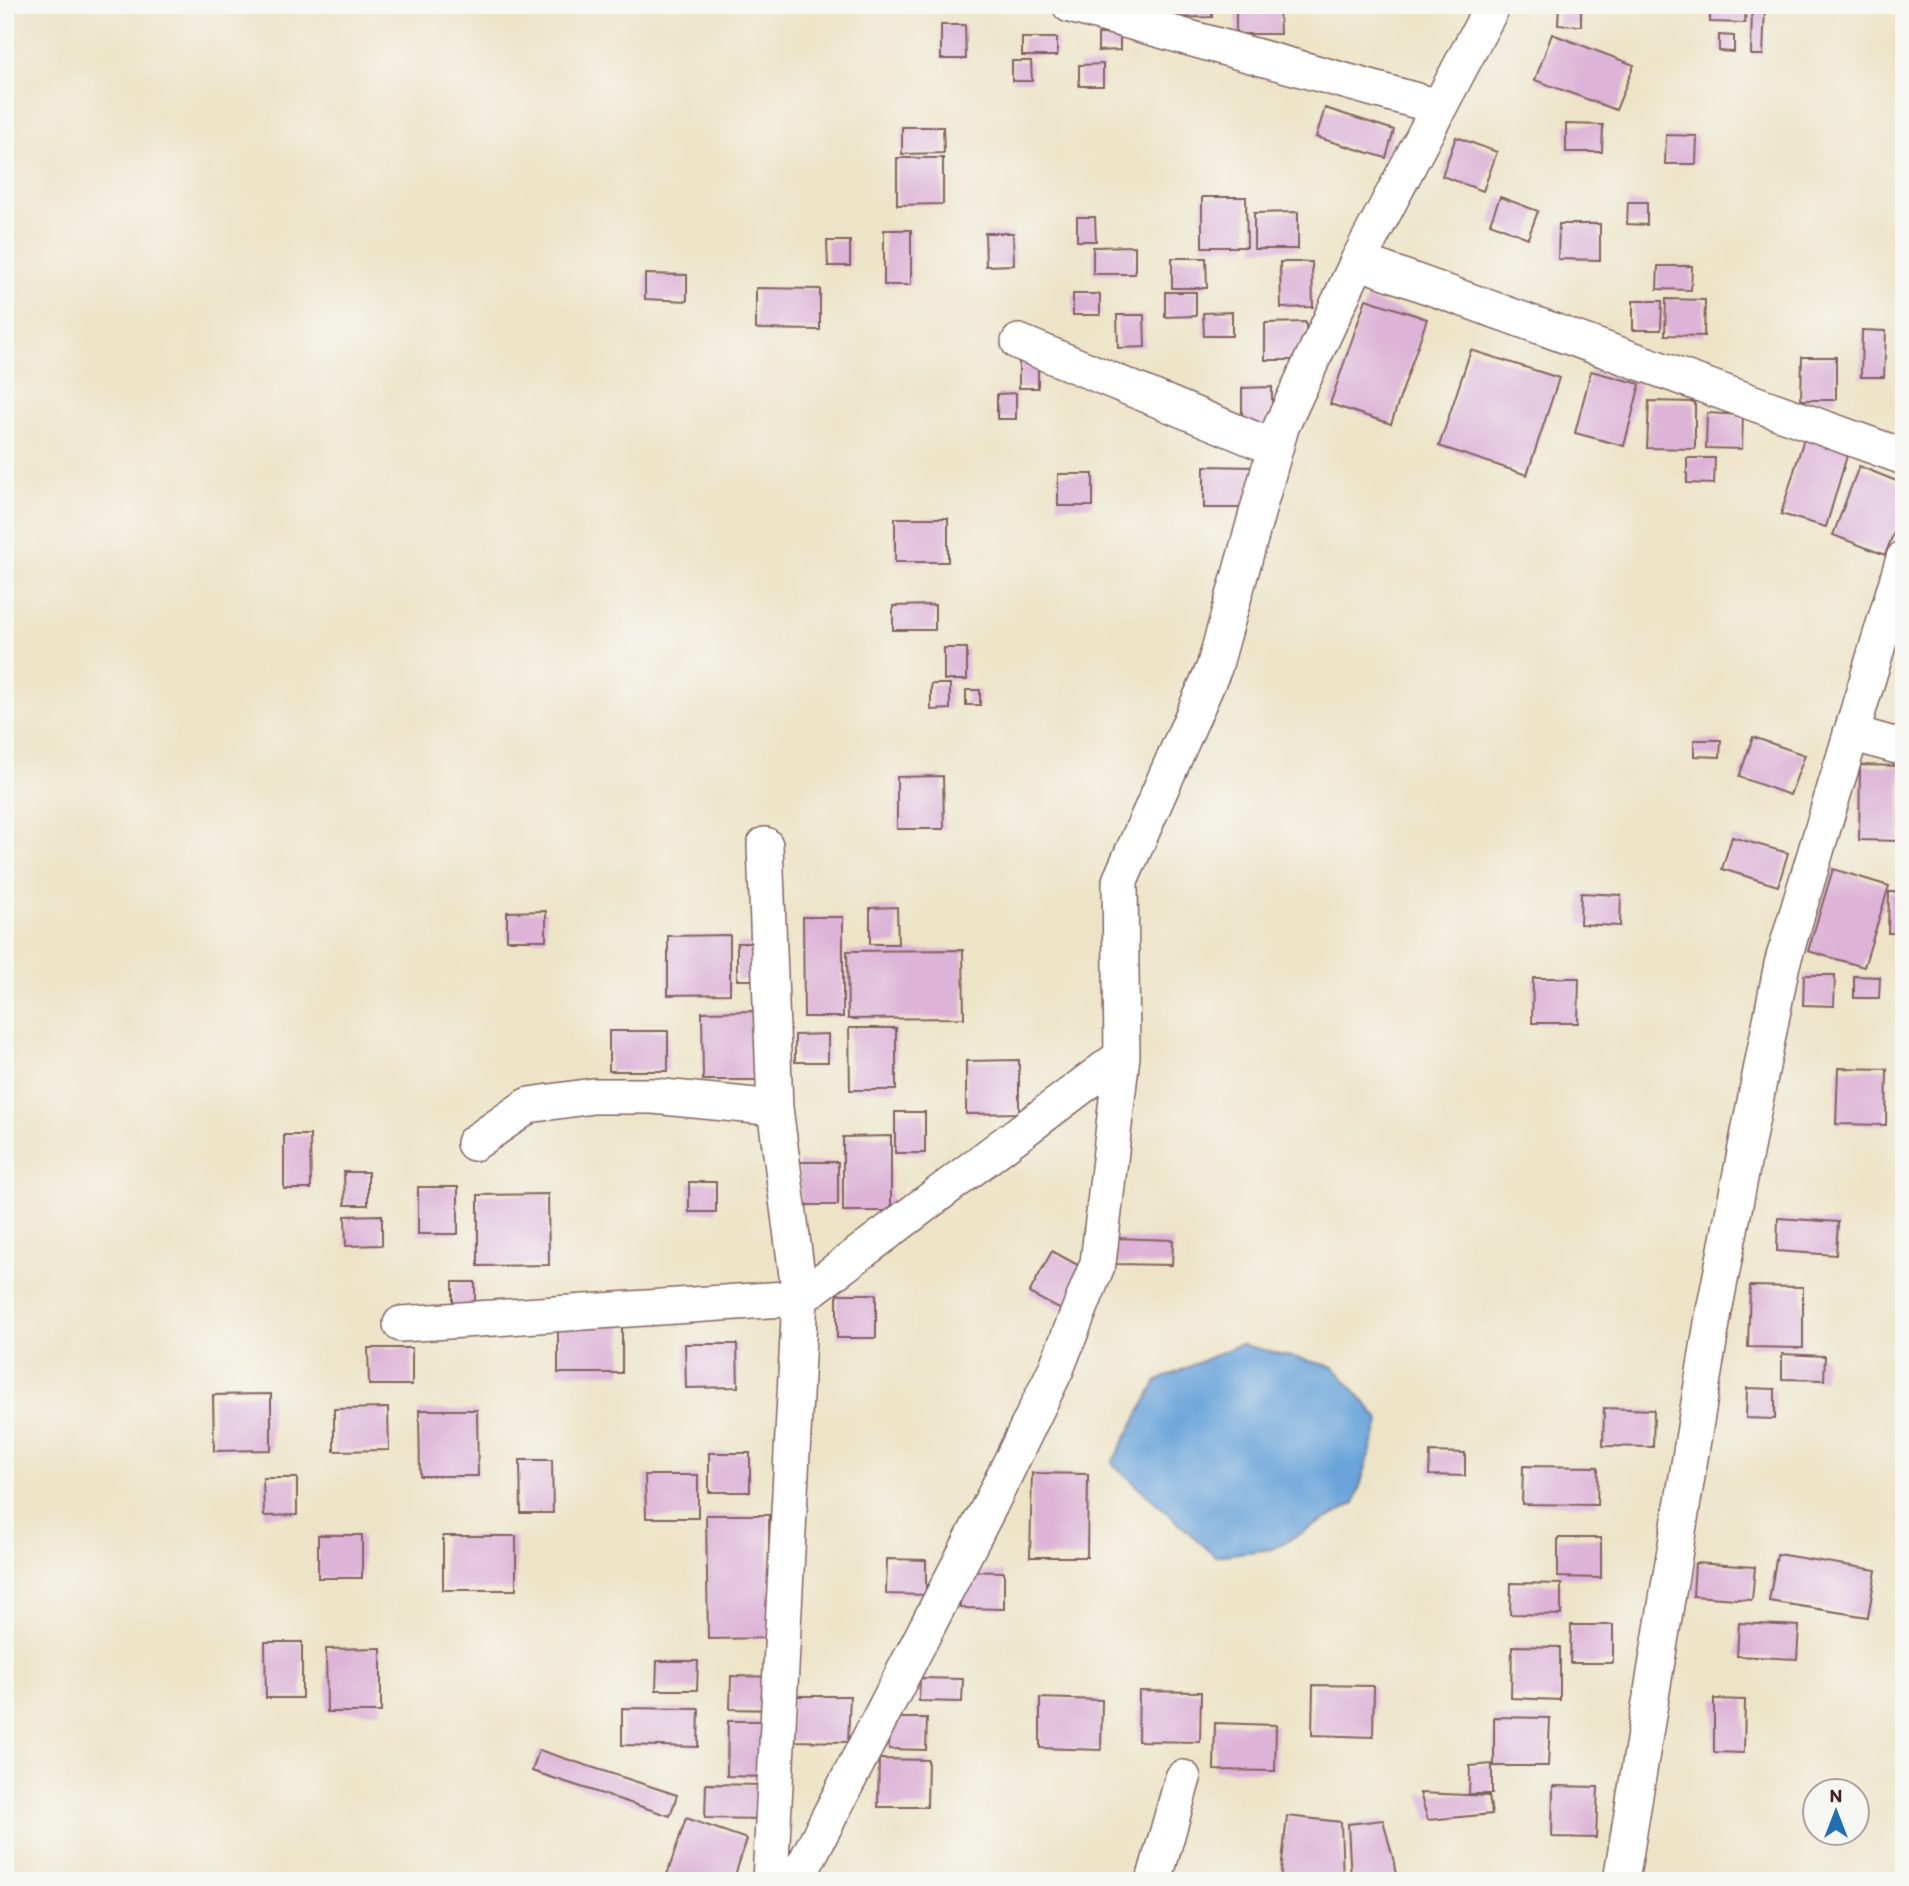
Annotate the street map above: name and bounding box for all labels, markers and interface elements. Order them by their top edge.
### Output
north arrow [1800,1778,1870,1848]
text: N [1830,1784,1842,1807]

